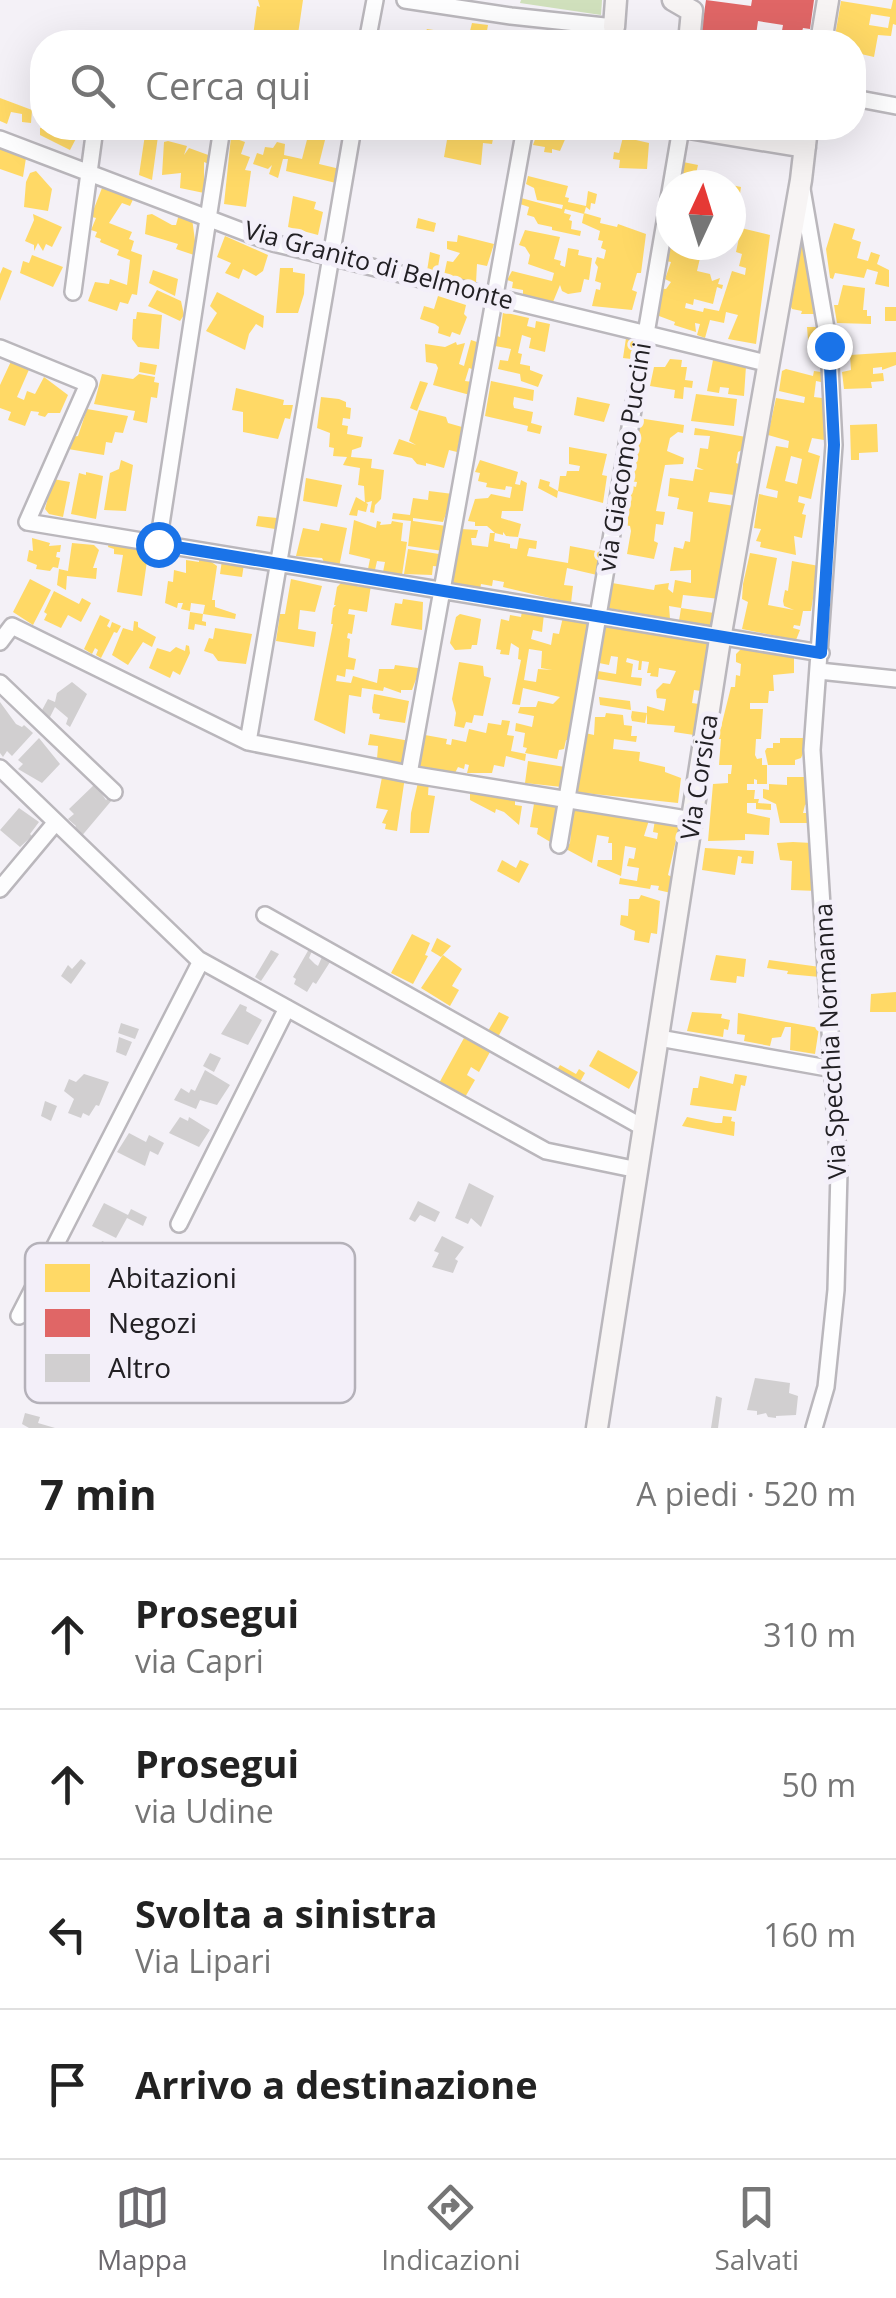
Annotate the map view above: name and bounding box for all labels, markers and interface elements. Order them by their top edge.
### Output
search box [30,30,866,140]
icon: search [65,58,120,113]
text: Cerca qui [145,59,311,111]
north arrow [656,170,746,260]
street label: Via Granito di Belmonte [241,212,517,316]
route end [807,324,853,370]
street label: via Giacomo Puccini [588,340,658,574]
route start [136,522,182,568]
street label: Via Corsica [671,712,725,842]
street label: Via Specchia Normanna [805,902,853,1180]
legend [25,1243,355,1403]
text: Abitazioni [108,1258,237,1296]
text: Negozi [108,1303,197,1341]
text: Altro [108,1348,171,1386]
text: 7 min [40,1465,157,1522]
text: A piedi · 520 m [636,1472,856,1515]
text: Prosegui [135,1587,299,1639]
icon: ahead [40,1607,95,1662]
text: 310 m [763,1613,856,1656]
text: via Capri [135,1639,264,1682]
text: Prosegui [135,1737,299,1789]
icon: ahead [40,1757,95,1812]
text: 50 m [781,1763,856,1806]
text: via Udine [135,1789,274,1832]
text: Svolta a sinistra [135,1887,437,1939]
icon: left [40,1907,95,1962]
text: 160 m [763,1913,856,1956]
text: Via Lipari [135,1939,272,1982]
icon: arrive [40,2057,95,2112]
text: Arrivo a destinazione [135,2058,538,2110]
tab: Mappa [97,2180,187,2278]
tab: Indicazioni [381,2180,521,2278]
tab: Salvati [715,2180,799,2278]

